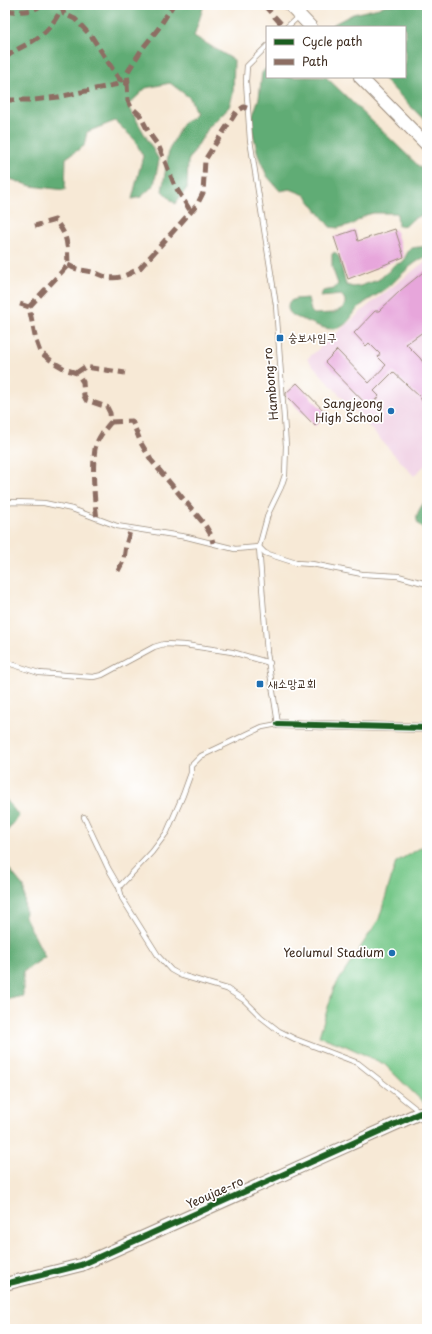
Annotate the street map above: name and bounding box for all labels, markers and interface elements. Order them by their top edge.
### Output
legend [266,26,406,78]
text: Cycle path [302,32,363,50]
text: Path [302,52,328,70]
place label: 숭보사입구 [288,328,337,346]
marker: 숭보사입구 [275,333,285,343]
street label: Hambong-ro [258,347,282,421]
place label: Sangjeong High School [315,394,383,426]
marker: Sangjeong High School [386,406,396,416]
place label: 새소망교회 [268,674,316,692]
marker: 새소망교회 [255,679,265,689]
place label: Yeolumul Stadium [283,943,384,961]
marker: Yeolumul Stadium [387,948,397,958]
street label: Yeoujae-ro [183,1171,246,1213]

